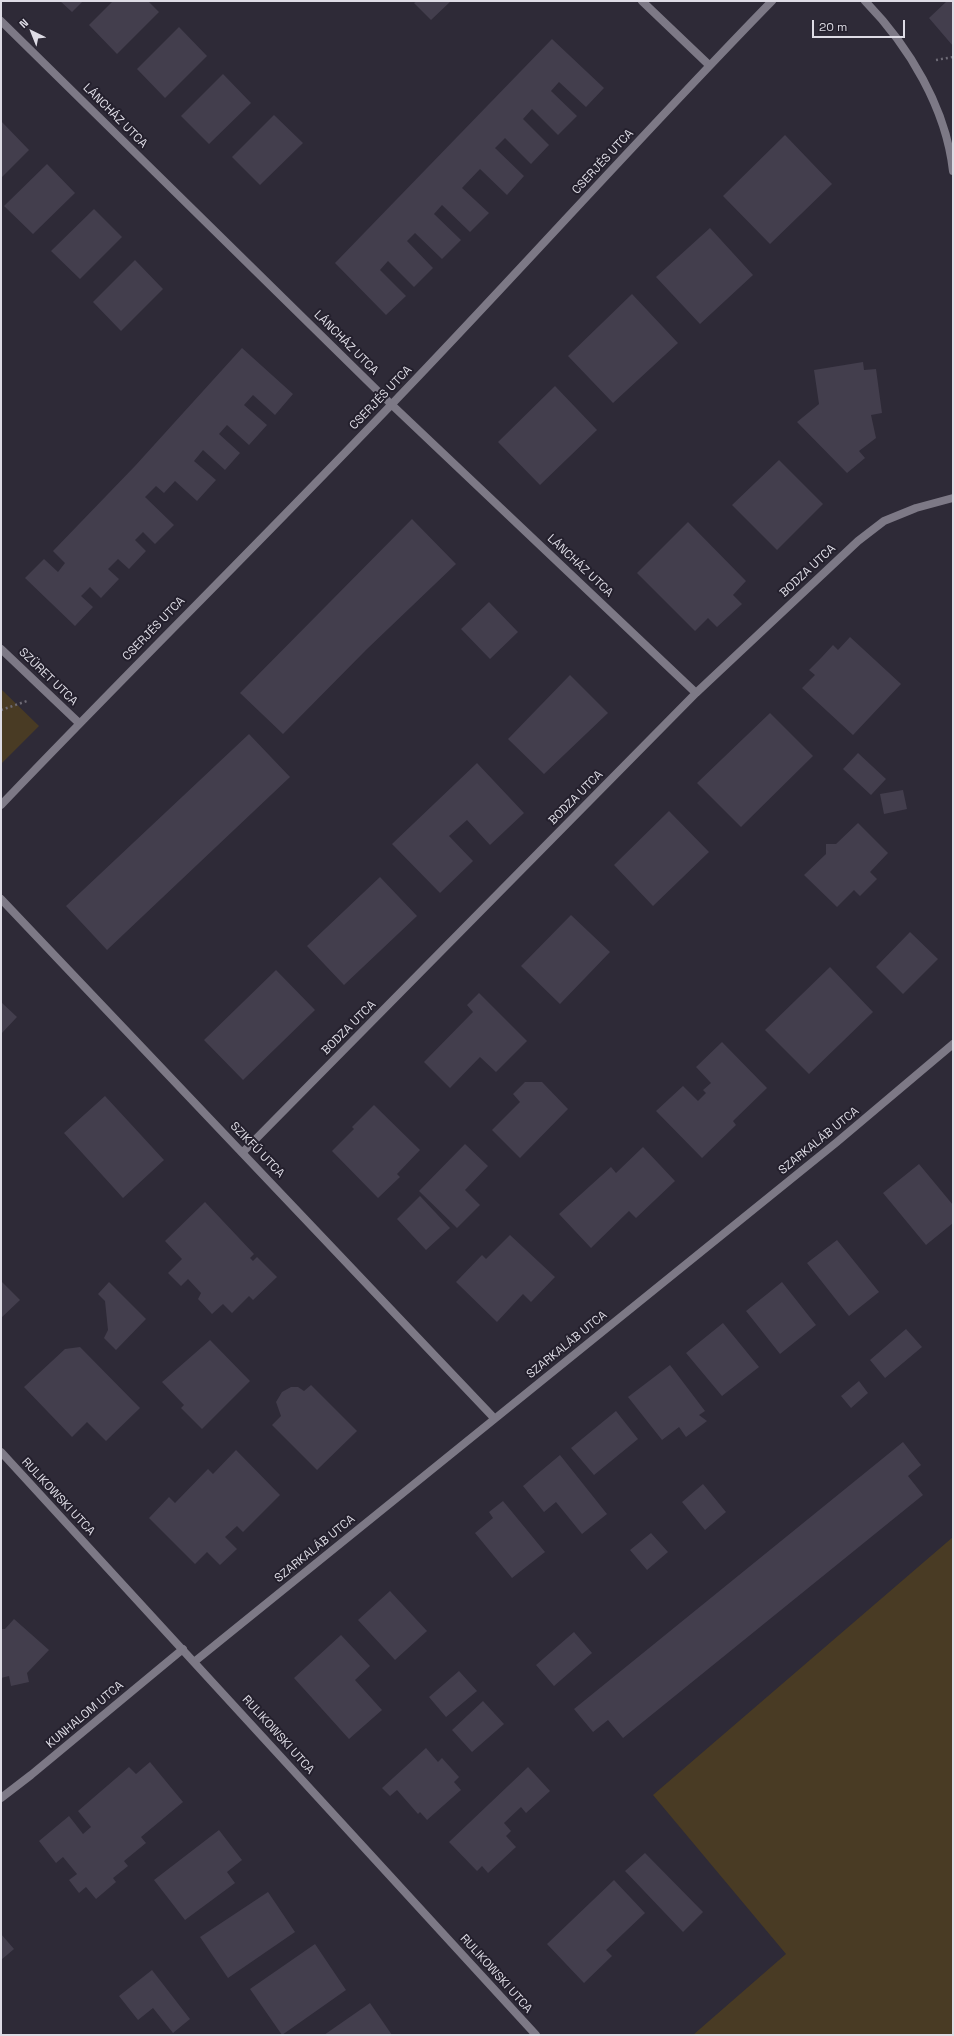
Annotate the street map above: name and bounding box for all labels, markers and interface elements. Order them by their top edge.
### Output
north arrow [12,12,52,52]
scale bar [814,12,907,38]
text: N [16,16,31,31]
text: 20 m [819,19,847,35]
street label: LÁNCHÁZ UTCA [80,81,150,151]
street label: CSERJÉS UTCA [569,127,637,197]
street label: LÁNCHÁZ UTCA [311,308,381,378]
street label: CSERJÉS UTCA [347,363,415,433]
street label: LÁNCHÁZ UTCA [544,532,616,600]
street label: BODZA UTCA [777,542,839,600]
street label: CSERJÉS UTCA [120,594,188,664]
street label: SZÜRET UTCA [15,645,81,709]
street label: BODZA UTCA [546,768,606,828]
street label: BODZA UTCA [319,998,379,1058]
street label: SZARKALÁB UTCA [776,1104,862,1178]
street label: SZIKFŰ UTCA [227,1119,287,1181]
street label: SZARKALÁB UTCA [524,1308,610,1382]
street label: RULIKOWSKI UTCA [18,1455,98,1539]
street label: SZARKALÁB UTCA [272,1512,358,1586]
street label: KUNHALOM UTCA [43,1679,127,1751]
street label: RULIKOWSKI UTCA [239,1693,317,1777]
street label: RULIKOWSKI UTCA [457,1932,535,2016]

